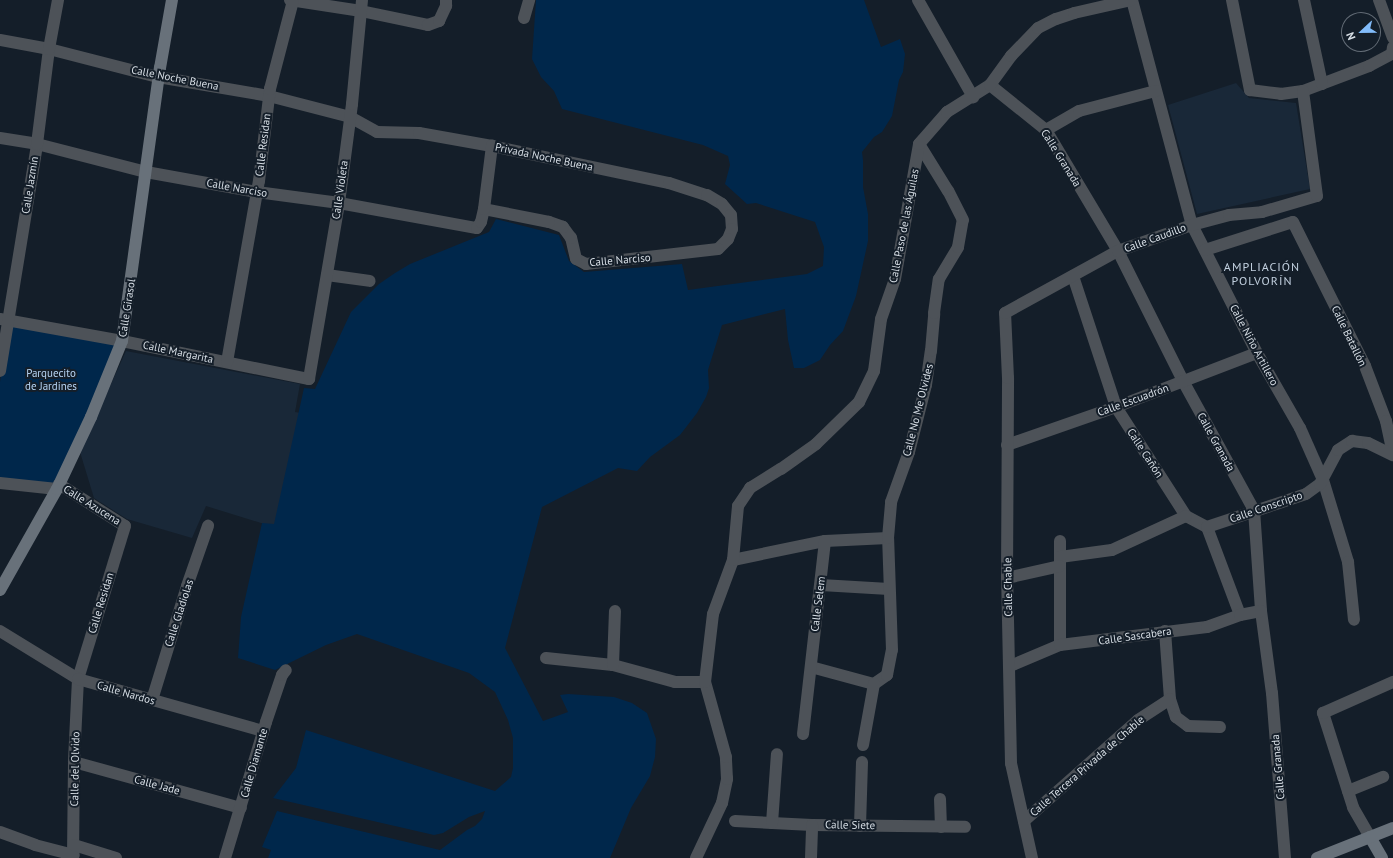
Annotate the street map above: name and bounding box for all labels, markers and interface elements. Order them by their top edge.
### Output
north arrow [1341,12,1381,52]
text: N [1343,30,1359,42]
street label: Calle Noche Buena [130,63,220,93]
street label: Calle Residan [253,113,273,177]
street label: Calle Granada [1038,127,1084,189]
street label: Privada Noche Buena [494,140,594,174]
street label: Calle Jazmín [19,155,41,215]
street label: Calle Violeta [329,160,351,220]
street label: Calle Paso de las Águilas [886,168,922,284]
street label: Calle Narciso [206,176,268,200]
street label: Calle Caudillo [1122,221,1188,255]
street label: Calle Narciso [589,251,651,269]
district label: AMPLIACIÓN POLVORÍN [1224,260,1300,288]
street label: Calle Girasol [116,278,138,338]
street label: Calle Niño Artillero [1227,302,1281,388]
street label: Calle Batallón [1329,303,1369,369]
street label: Calle Margarita [142,338,214,366]
street label: Calle No Me Olvides [900,362,936,458]
park label: Parquecito de Jardines [25,367,77,393]
street label: Calle Escuadrón [1096,381,1170,419]
street label: Calle Granada [1194,410,1238,474]
street label: Calle Cañón [1124,426,1166,480]
street label: Calle Azucena [61,482,123,528]
street label: Calle Conscripto [1228,488,1304,526]
street label: Calle Chable [1001,557,1015,617]
street label: Calle Residan [85,571,117,635]
street label: Calle Selem [808,576,828,632]
street label: Calle Gladiolas [162,578,196,648]
street label: Calle Sascabera [1098,624,1172,648]
street label: Calle Nardos [96,678,156,708]
street label: Calle Tercera Privada de Chable [1027,713,1147,819]
street label: Calle Diamante [238,727,270,799]
street label: Calle del Olvido [68,731,82,807]
street label: Calle Granada [1269,734,1287,800]
street label: Calle Jade [133,773,181,797]
street label: Calle Siete [825,818,875,832]

